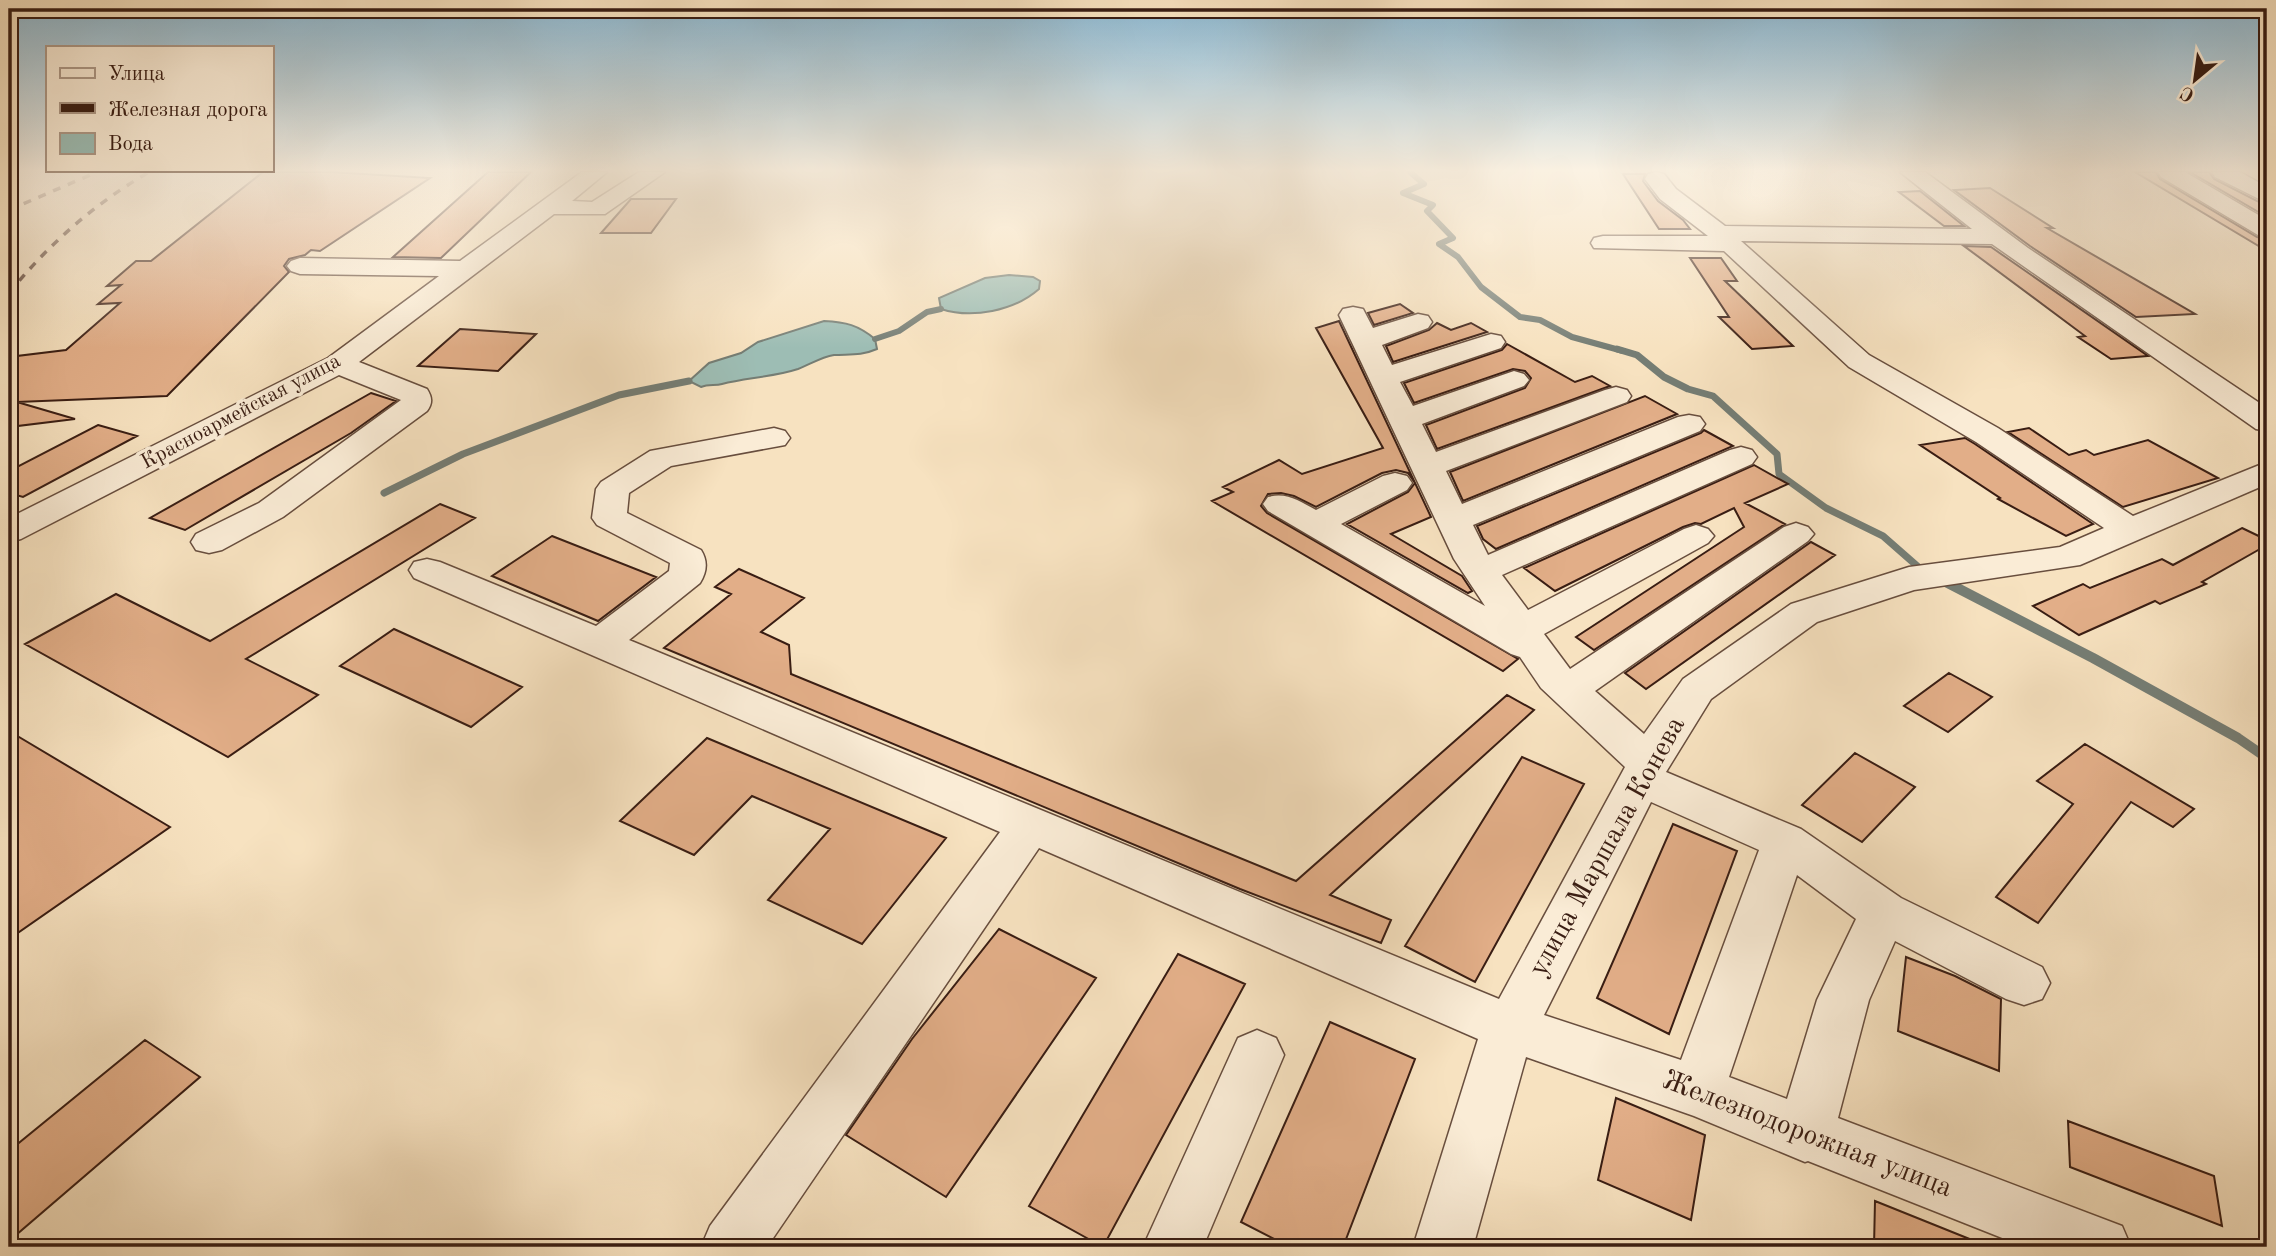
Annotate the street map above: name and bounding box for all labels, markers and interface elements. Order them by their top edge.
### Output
legend [46,46,273,172]
north arrow [2160,46,2230,116]
text: Улица [108,64,165,85]
text: С [2178,81,2198,104]
text: Железная дорога [108,100,268,121]
text: Вода [108,134,153,155]
street label: Красноармейская улица [138,350,344,474]
street label: улица Маршала Конева [1525,712,1691,981]
street label: Железнодорожная улица [1658,1067,1956,1203]

